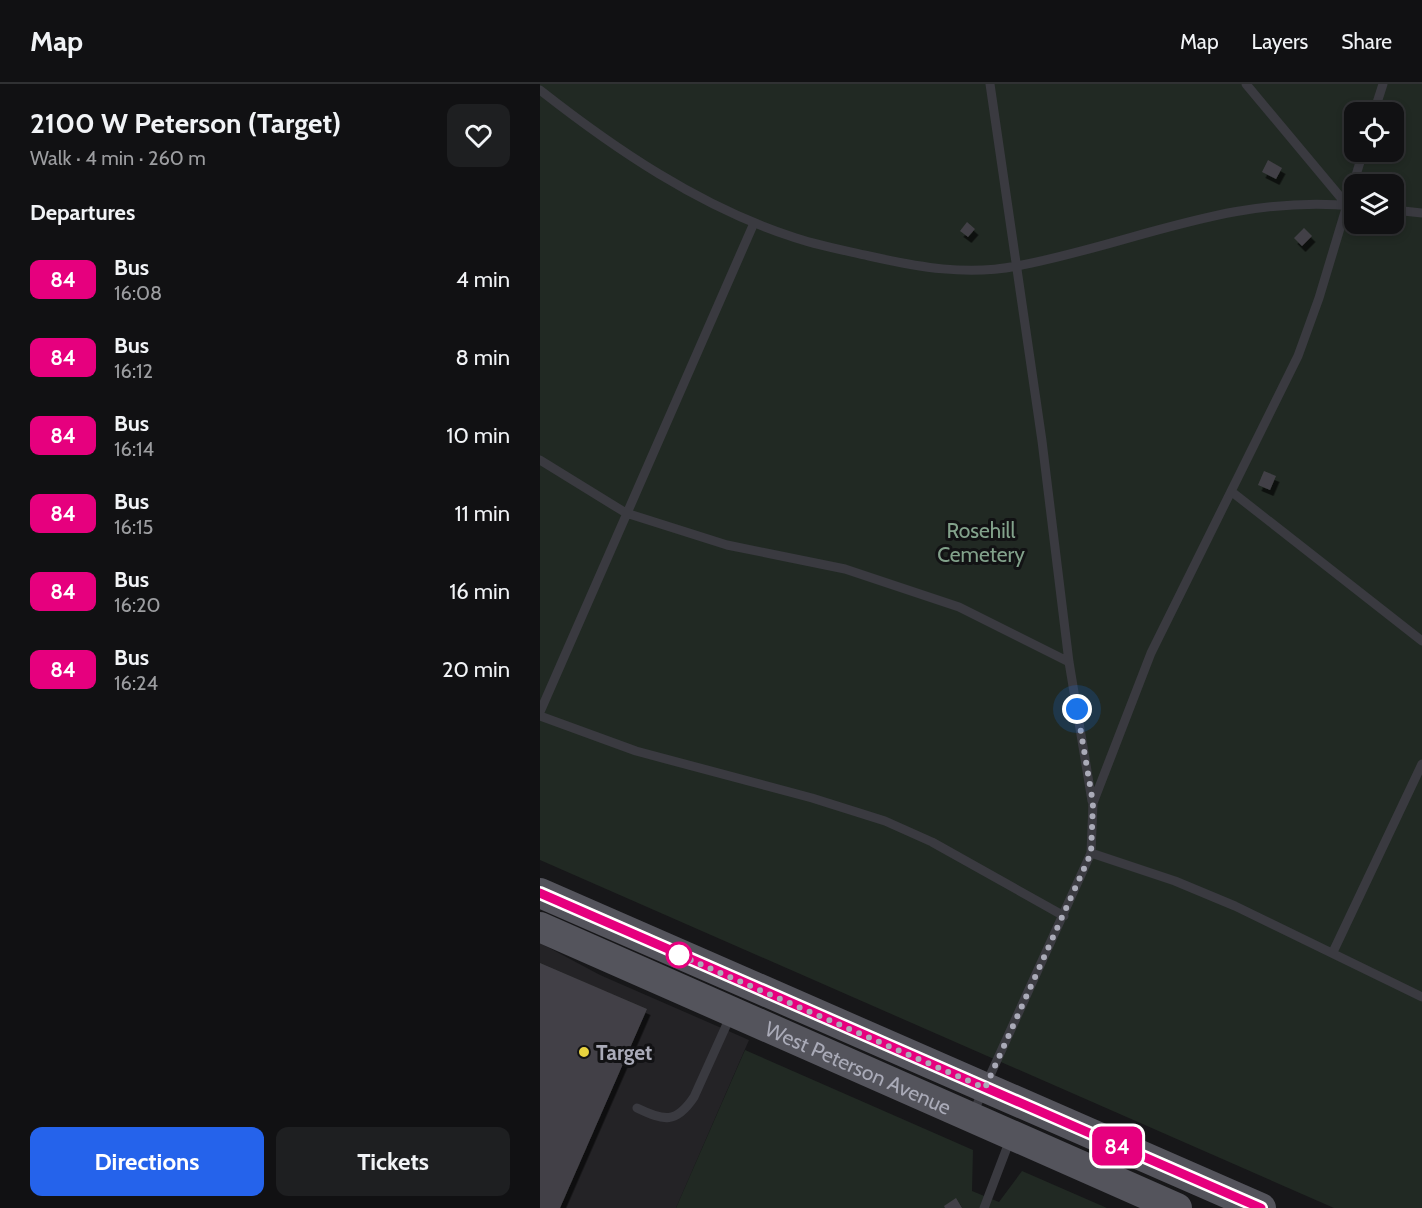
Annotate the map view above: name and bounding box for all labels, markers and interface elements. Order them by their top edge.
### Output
text: Map [30,24,83,58]
text: Map [1180,29,1219,54]
text: Layers [1252,29,1308,54]
text: Share [1341,29,1392,54]
map controls [1344,102,1404,234]
button: locate [1344,102,1404,162]
button: heart [447,104,510,167]
text: 2100 W Peterson (Target) [30,106,341,140]
text: Walk · 4 min · 260 m [30,146,206,170]
button: layers [1344,174,1404,234]
text: Departures [30,199,135,226]
text: Bus [114,254,149,281]
text: 4 min [456,266,510,293]
text: 84 [50,267,76,292]
text: 16:08 [114,281,162,305]
text: Bus [114,332,149,359]
text: 8 min [455,344,510,371]
text: 84 [50,345,76,370]
text: 16:12 [114,359,153,383]
text: Bus [114,410,149,437]
text: 10 min [446,422,510,449]
text: 84 [50,423,76,448]
text: 16:14 [114,437,154,461]
text: Bus [114,488,149,515]
text: 11 min [454,500,510,527]
text: 84 [50,501,76,526]
text: 16:15 [114,515,153,539]
park label: Rosehill Cemetery [937,518,1025,567]
text: Bus [114,566,149,593]
text: 16 min [449,578,510,605]
text: 84 [50,579,76,604]
text: 16:20 [114,593,160,617]
text: Bus [114,644,149,671]
text: 20 min [442,656,510,683]
text: 84 [50,657,76,682]
text: 16:24 [114,671,158,695]
your location [1062,694,1092,724]
unlabelled marker [666,942,692,968]
street label: West Peterson Avenue [762,1016,955,1119]
place label: Target [596,1040,652,1065]
marker: Target [577,1045,591,1059]
line badge: 84 [1090,1126,1144,1166]
button: Directions [30,1127,264,1196]
button: Tickets [276,1127,510,1196]
text: 84 [1104,1134,1130,1159]

